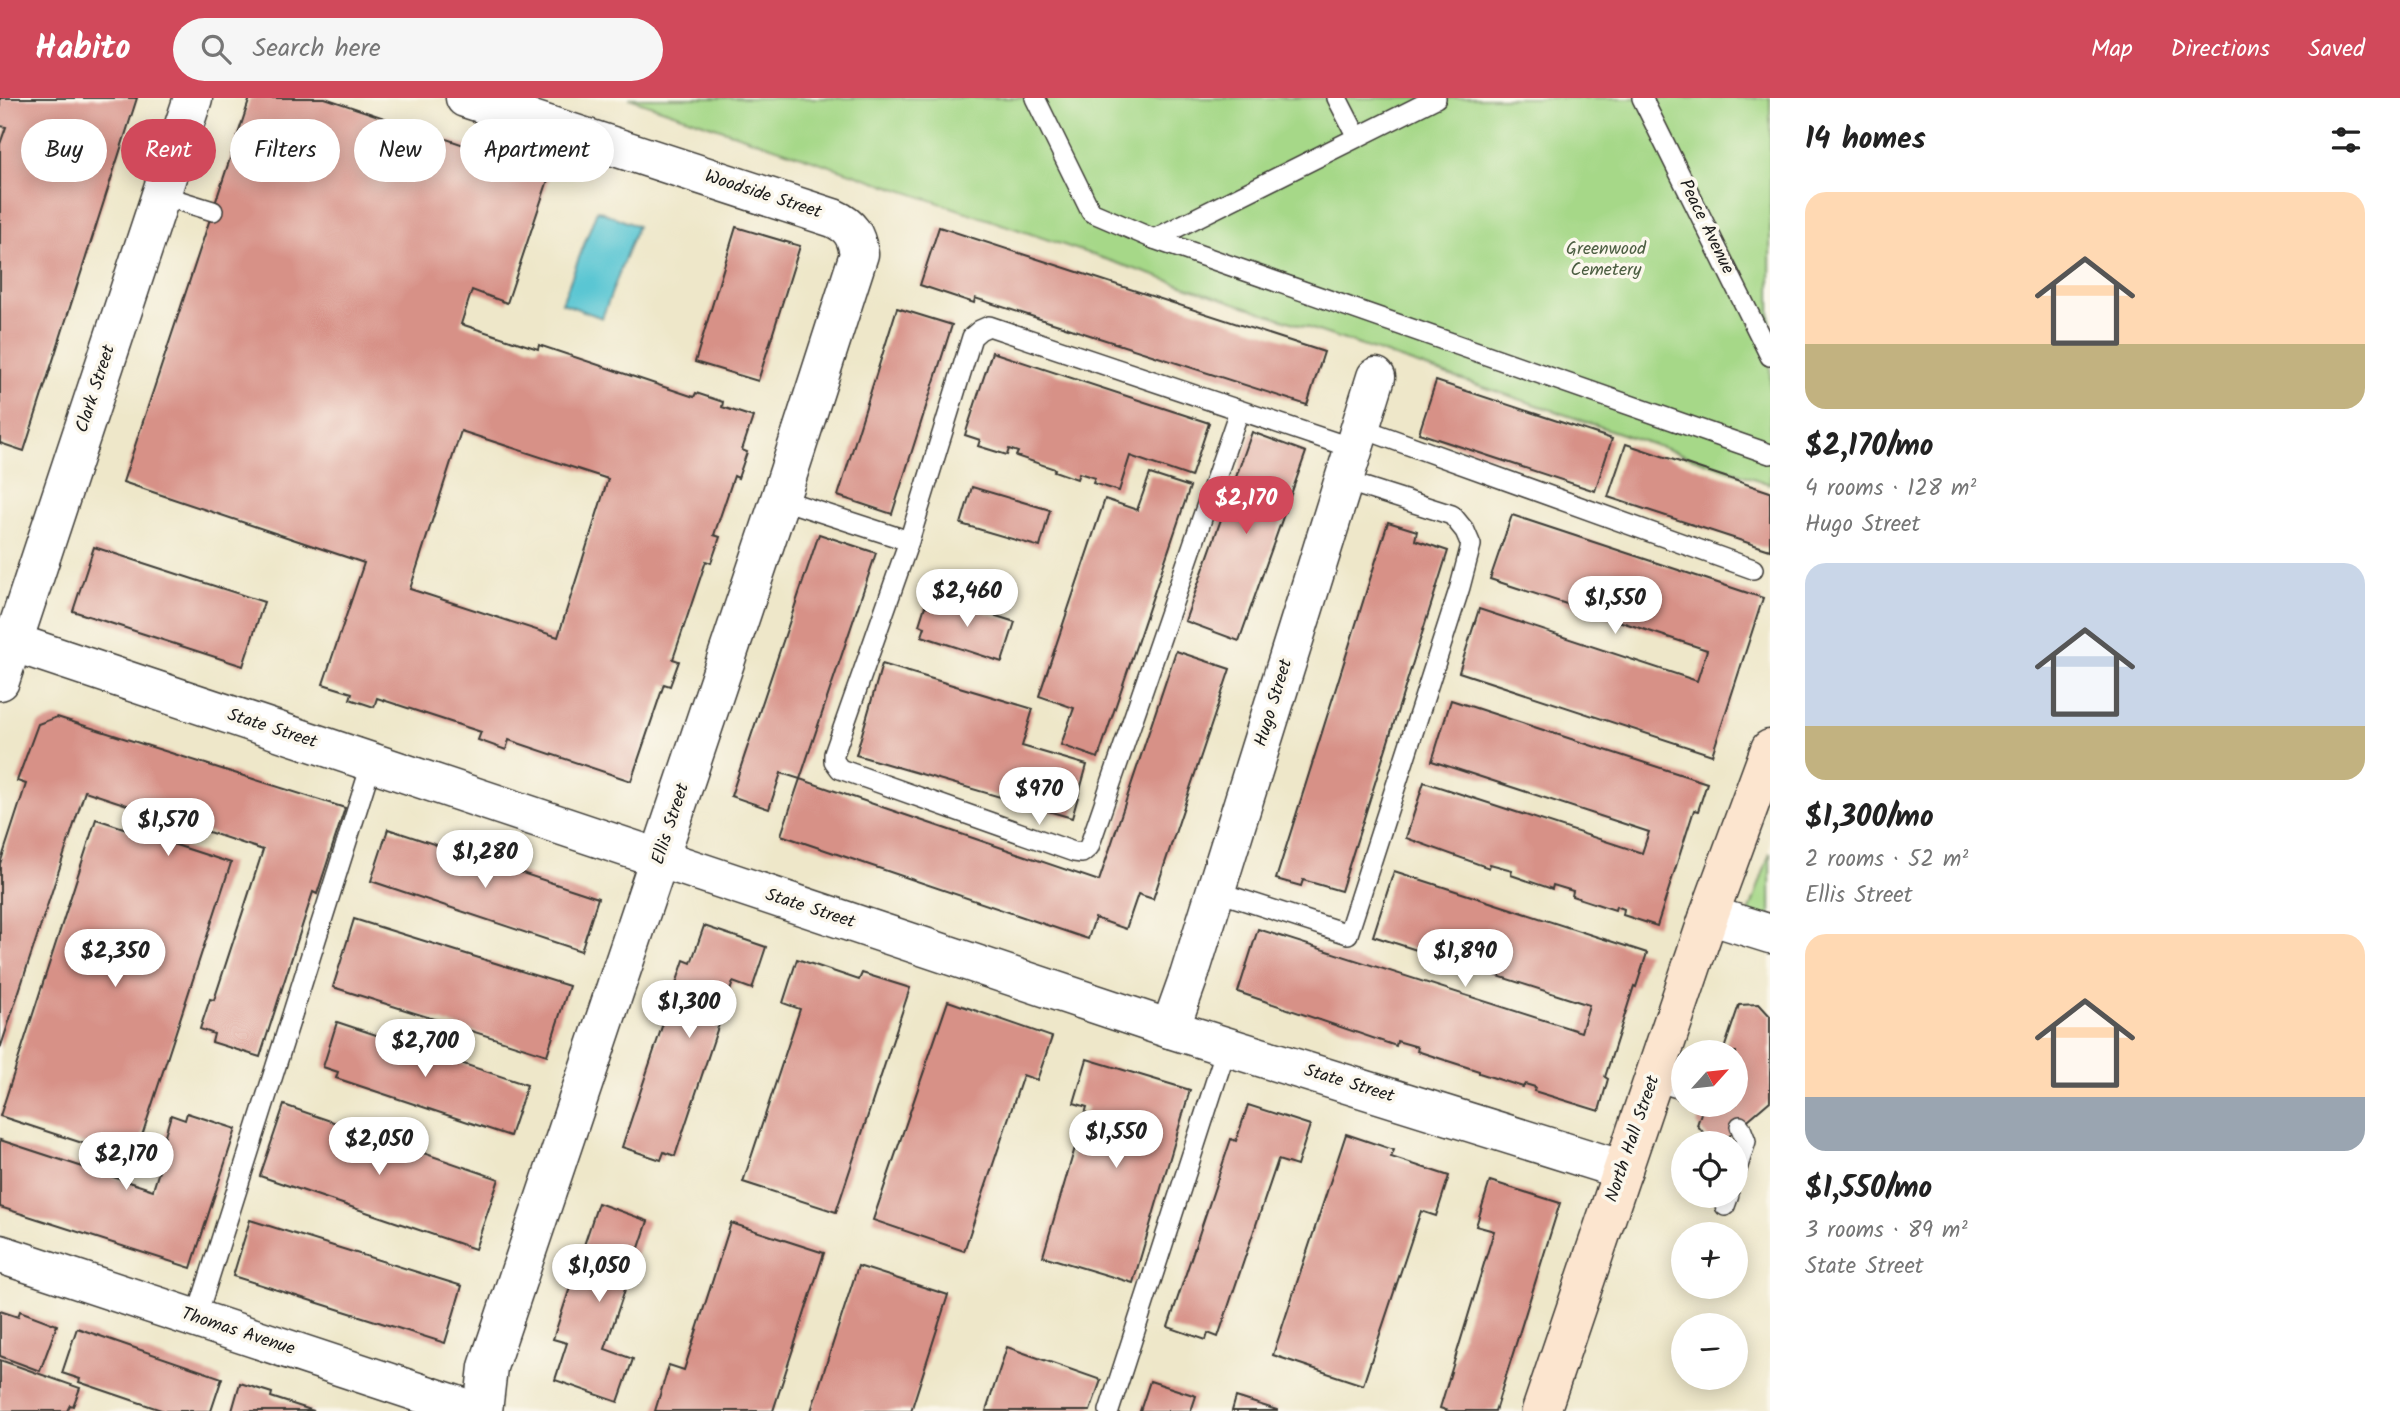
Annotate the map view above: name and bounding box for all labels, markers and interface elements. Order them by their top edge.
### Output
search box [173,18,663,81]
text: Habito [35,23,131,76]
text: Search here [253,28,381,70]
icon: search [197,30,235,68]
text: Map [2091,30,2133,69]
text: Directions [2171,30,2270,69]
text: Saved [2308,30,2365,69]
text: 14 homes [1805,116,1926,164]
chip: Buy [21,119,107,182]
chip: Rent [121,119,216,182]
chip: Filters [230,119,340,182]
chip: New [354,119,446,182]
chip: Apartment [460,119,614,182]
icon: filters [2327,121,2365,159]
street label: Woodside Street [701,162,826,228]
street label: Peace Avenue [1670,175,1742,279]
park label: Greenwood Cemetery [1566,235,1647,285]
icon: home [2022,238,2148,364]
street label: Clark Street [68,340,124,437]
text: $2,170/mo [1805,423,1933,471]
text: 4 rooms · 128 m² [1805,471,1976,507]
pin: $2,170 [1189,476,1303,536]
text: $2,170 [1215,481,1277,517]
text: Hugo Street [1805,507,1920,543]
pin: $2,460 [910,570,1024,629]
text: $2,460 [932,574,1002,610]
pin: $1,550 [1558,576,1672,636]
text: $1,550 [1584,581,1646,617]
icon: home [2022,609,2148,735]
street label: Hugo Street [1247,655,1301,750]
street label: State Street [223,701,322,757]
pin: $970 [998,768,1080,827]
text: $970 [1015,772,1063,808]
street label: Ellis Street [644,779,698,869]
text: $1,300/mo [1805,794,1934,842]
pin: $1,570 [111,798,225,858]
text: $1,570 [138,803,198,839]
pin: $1,280 [428,830,542,890]
text: $1,280 [452,835,518,871]
text: 2 rooms · 52 m² [1805,842,1968,878]
text: Ellis Street [1805,878,1913,914]
street label: State Street [761,881,860,937]
pin: $2,350 [58,930,172,989]
pin: $1,890 [1408,930,1522,989]
text: $2,350 [80,934,150,970]
text: $1,890 [1433,934,1497,970]
icon: home [2022,980,2148,1106]
pin: $1,300 [632,981,746,1040]
text: $1,300 [658,985,720,1021]
pin: $2,700 [368,1020,482,1079]
text: $2,700 [391,1024,459,1060]
north arrow [1671,1040,1748,1116]
map controls [1671,1040,1748,1390]
street label: State Street [1300,1057,1399,1112]
street label: North Hall Street [1598,1071,1669,1206]
pin: $1,550 [1059,1110,1173,1170]
text: $1,550 [1085,1115,1147,1151]
pin: $2,050 [322,1118,436,1177]
text: $2,050 [345,1122,413,1158]
button: locate [1671,1131,1748,1208]
pin: $2,170 [69,1132,183,1192]
text: $2,170 [95,1137,157,1173]
text: $1,550/mo [1805,1165,1932,1213]
text: 3 rooms · 89 m² [1805,1213,1968,1249]
button: + [1671,1222,1748,1299]
pin: $1,050 [542,1244,656,1304]
text: $1,050 [568,1249,630,1285]
text: State Street [1805,1249,1924,1285]
street label: Thomas Avenue [177,1300,299,1364]
button: − [1671,1313,1748,1390]

